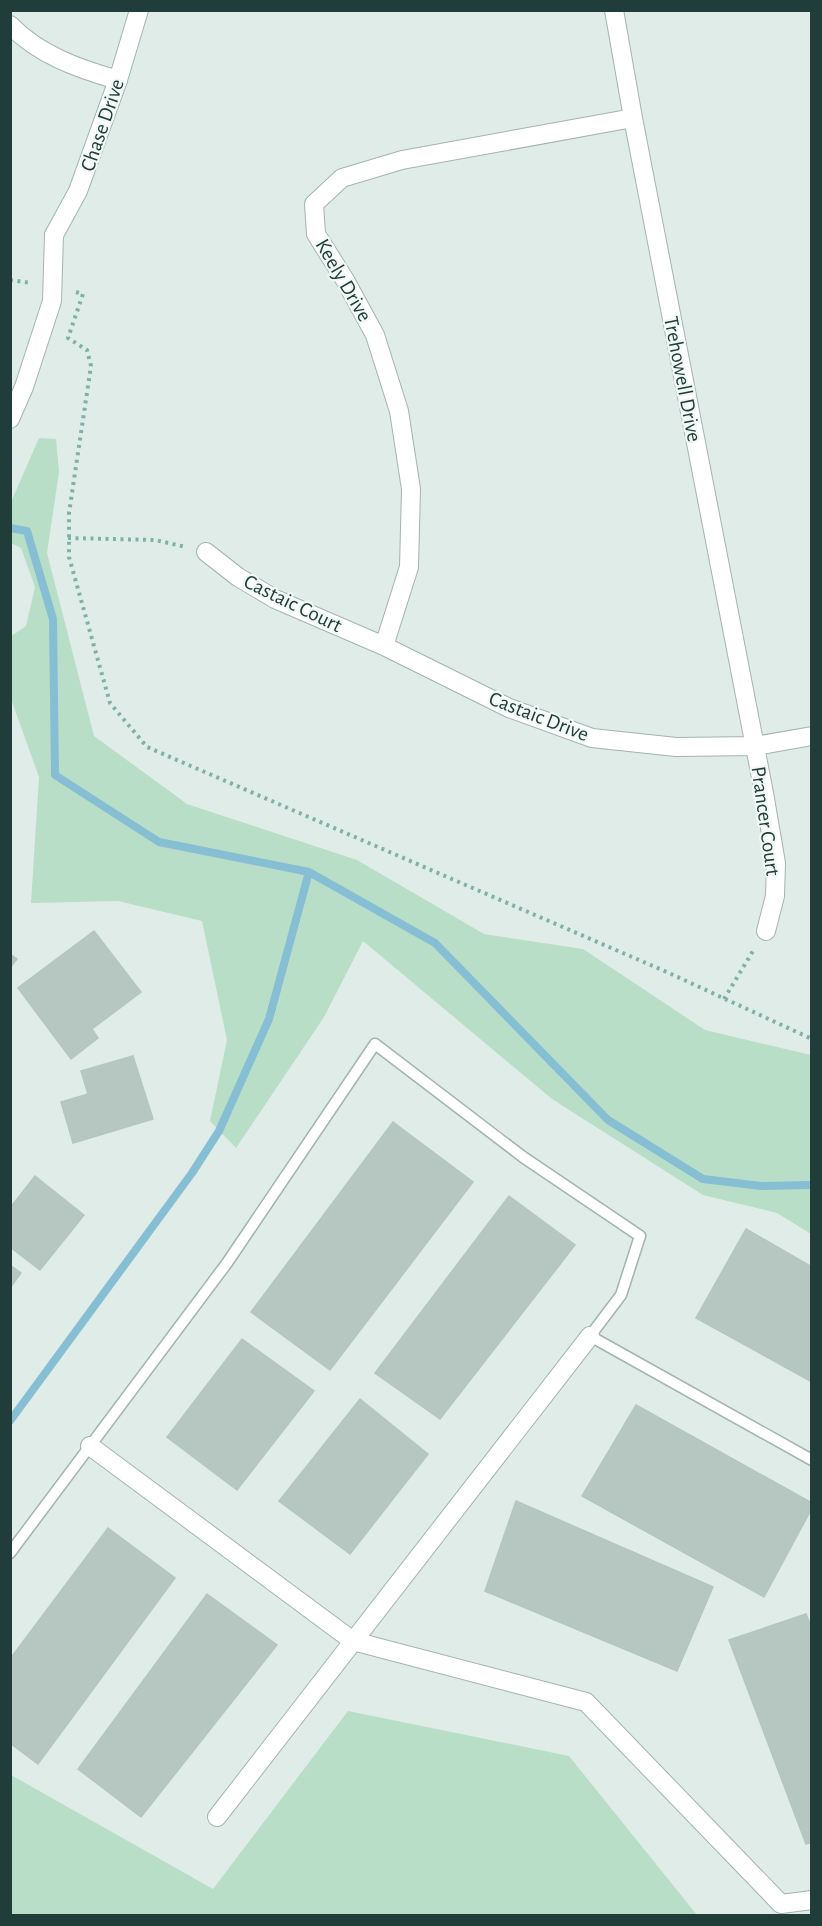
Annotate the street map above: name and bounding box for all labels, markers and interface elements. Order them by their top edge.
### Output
street label: Chase Drive [77,76,128,174]
street label: Keely Drive [312,235,376,325]
street label: Trehowell Drive [660,315,705,444]
street label: Castaic Court [240,571,345,636]
street label: Castaic Drive [486,688,592,745]
street label: Prancer Court [747,765,784,877]

